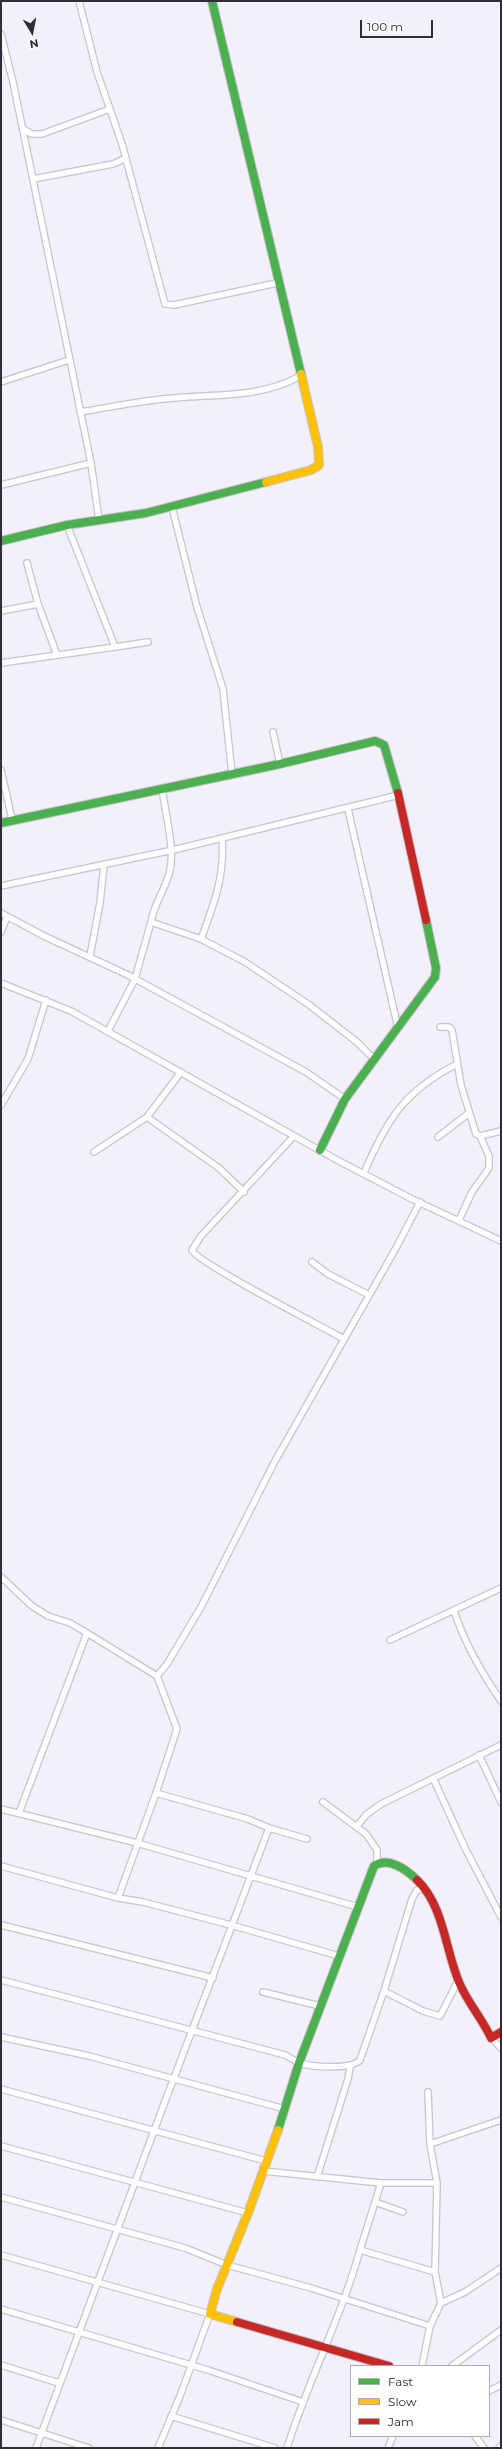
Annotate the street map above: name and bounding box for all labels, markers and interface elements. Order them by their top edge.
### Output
north arrow [12,12,52,52]
scale bar [362,12,435,38]
text: 100 m [367,19,403,34]
text: N [28,36,40,51]
legend [350,2365,490,2437]
text: Fast [388,2374,413,2389]
text: Slow [388,2394,417,2409]
text: Jam [388,2414,414,2429]

